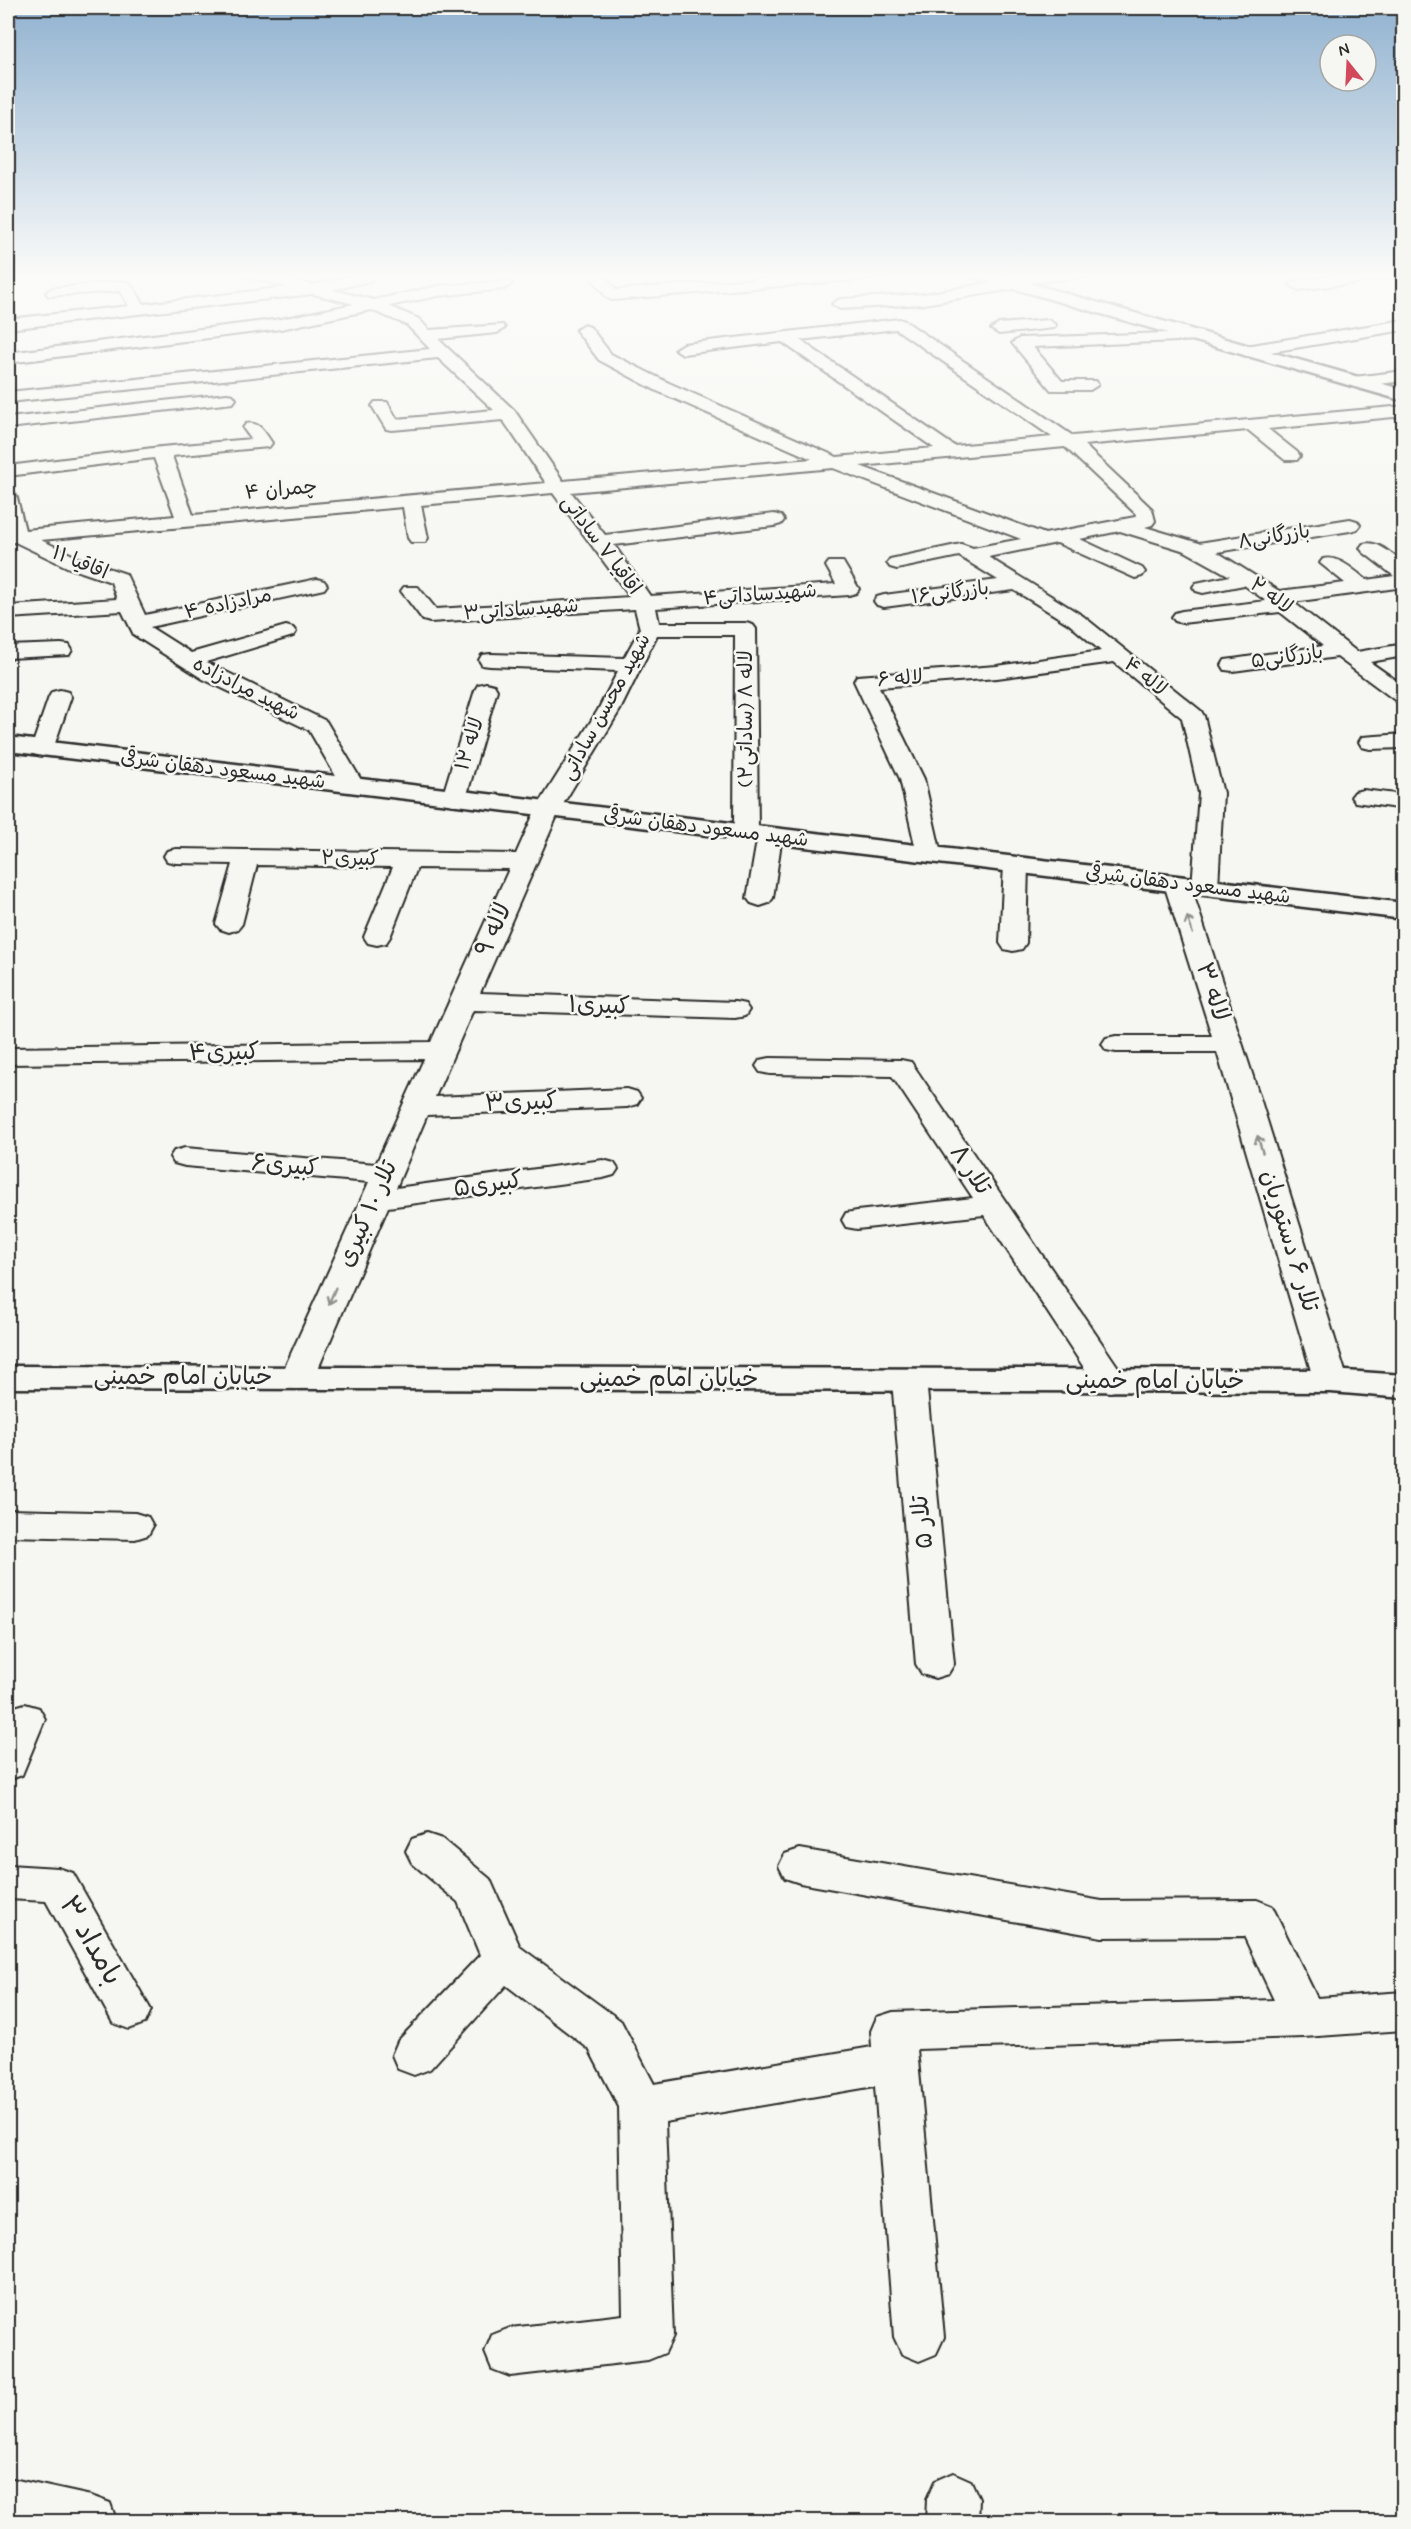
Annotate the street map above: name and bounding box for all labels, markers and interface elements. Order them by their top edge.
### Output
north arrow [1318,33,1378,93]
text: N [1336,39,1352,62]
street label: چمران ۴ [244,473,318,507]
street label: اقاقیا ۷ ساداتی [554,489,648,601]
street label: بازرگانی۸ [1236,518,1312,556]
street label: اقاقیا ۱۱ [48,540,112,586]
street label: لاله ۲ [1244,571,1298,621]
street label: بازرگانی۱۶ [910,575,990,611]
street label: شهیدساداتی۴ [702,578,818,612]
street label: مرادزاده ۴ [182,582,274,626]
street label: شهیدساداتی۳ [463,593,579,627]
street label: شهید محسن ساداتی [555,629,657,785]
street label: بازرگانی۵ [1249,639,1325,675]
street label: شهید مرادزاده [188,650,304,728]
street label: لاله ۸ (ساداتی۲) [733,650,760,788]
street label: لاله ۴ [1118,651,1172,703]
street label: لاله ۶ [876,664,924,694]
street label: لاله ۱۲ [449,714,491,774]
street label: شهید مسعود دهقان شرقی [119,743,327,796]
street label: شهید مسعود دهقان شرقی [602,801,810,854]
street label: کبیری۲ [321,845,379,873]
street label: شهید مسعود دهقان شرقی [1084,858,1292,911]
street label: لاله ۹ [469,898,519,962]
one-way arrow [1184,916,1195,935]
street label: لاله ۳ [1188,959,1236,1025]
street label: کبیری۱ [568,989,630,1023]
street label: کبیری۴ [188,1037,260,1069]
street label: کبیری۳ [484,1086,558,1120]
one-way arrow [1254,1135,1265,1154]
street label: تلار ۸ [942,1139,999,1202]
street label: کبیری۶ [250,1148,320,1184]
street label: تلار ۱۰ کبیری [331,1155,406,1272]
street label: کبیری۵ [451,1165,525,1205]
street label: تلار ۶ دستوریان [1253,1166,1326,1317]
one-way arrow [326,1287,337,1305]
street label: خیابان امام خمینی [94,1362,272,1394]
street label: خیابان امام خمینی [580,1364,758,1396]
street label: خیابان امام خمینی [1066,1366,1244,1398]
street label: تلار ۵ [905,1492,941,1551]
street label: بامداد ۳ [50,1890,130,1992]

